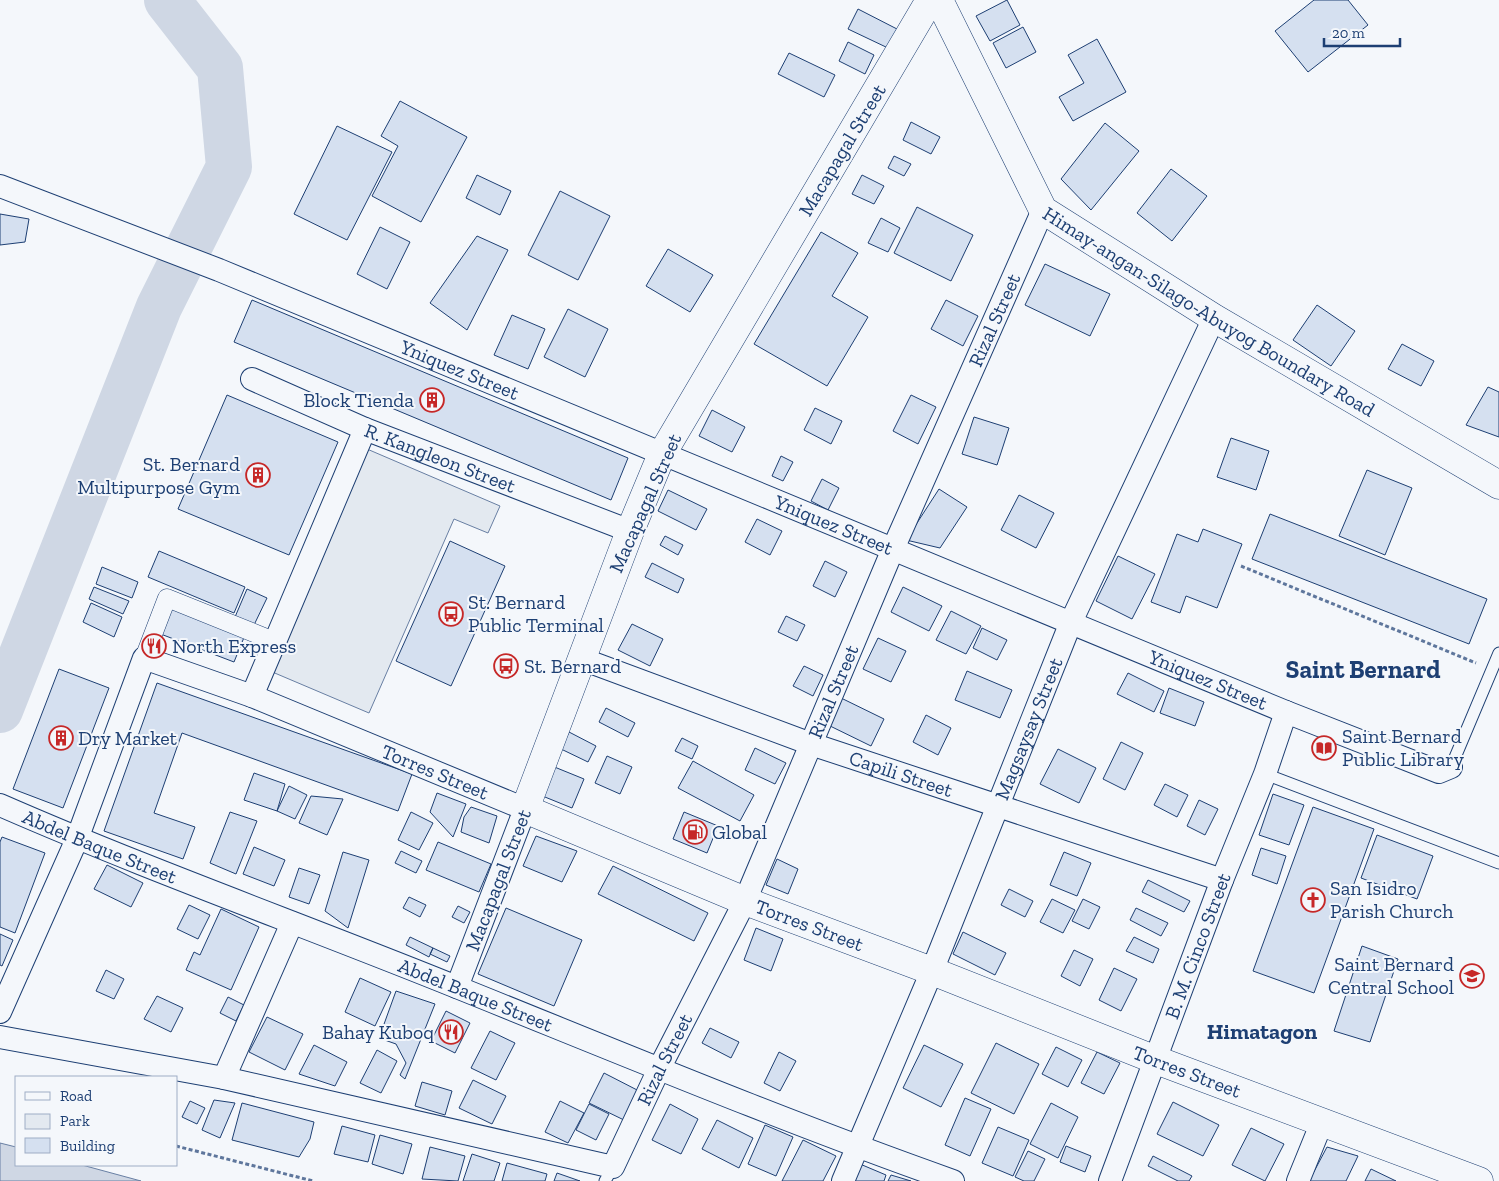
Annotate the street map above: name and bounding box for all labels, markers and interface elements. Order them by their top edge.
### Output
scale bar [1324,15,1400,47]
text: 20 m [1332,24,1365,42]
street label: Macapagal Street [793,79,891,220]
street label: Himay-angan-Silago-Abuyog Boundary Road [1039,201,1379,422]
street label: Rizal Street [963,269,1026,370]
street label: Yniquez Street [396,334,523,405]
building icon: Block Tienda [419,387,445,413]
place label: Block Tienda [303,388,414,412]
street label: R. Kangleon Street [361,418,519,498]
street label: Macapagal Street [604,429,687,576]
place label: St. Bernard Multipurpose Gym [77,452,241,499]
building icon: St. Bernard Multipurpose Gym [245,462,271,488]
street label: Yniquez Street [770,489,897,560]
place label: St. Bernard Public Terminal [468,590,604,637]
bus stop icon: St. Bernard Public Terminal [438,601,464,627]
restaurant icon: North Express [141,633,167,659]
place label: North Express [172,634,296,658]
street label: Rizal Street [803,640,864,742]
street label: Yniquez Street [1144,644,1271,715]
bus stop icon: St. Bernard [493,653,519,679]
street label: Magsaysay Street [989,653,1068,803]
place label: St. Bernard [524,654,621,678]
district label: Saint Bernard [1286,654,1440,684]
place label: Saint Bernard Public Library [1342,724,1465,771]
building icon: Dry Market [48,725,74,751]
place label: Dry Market [78,726,178,750]
library icon: Saint Bernard Public Library [1311,735,1337,761]
street label: Torres Street [378,739,493,805]
street label: Capili Street [846,745,956,802]
street label: Abdel Baque Street [19,804,181,889]
street label: Macapagal Street [460,805,536,954]
fuel station icon: Global [682,819,708,845]
place label: Global [712,820,767,844]
street label: B. M. Cinco Street [1159,869,1236,1022]
place label: San Isidro Parish Church [1330,876,1454,923]
church icon: San Isidro Parish Church [1300,887,1326,913]
street label: Torres Street [752,894,867,956]
place label: Saint Bernard Central School [1328,952,1454,999]
street label: Abdel Baque Street [395,953,557,1037]
school or university icon: Saint Bernard Central School [1459,963,1485,989]
street label: Rizal Street [632,1009,698,1109]
district label: Himatagon [1207,1018,1317,1045]
restaurant icon: Bahay Kuboq [438,1019,464,1045]
place label: Bahay Kuboq [322,1020,434,1044]
street label: Torres Street [1129,1040,1245,1103]
legend [15,1076,178,1166]
text: Road [60,1087,93,1105]
text: Park [60,1112,90,1130]
text: Building [60,1137,115,1155]

